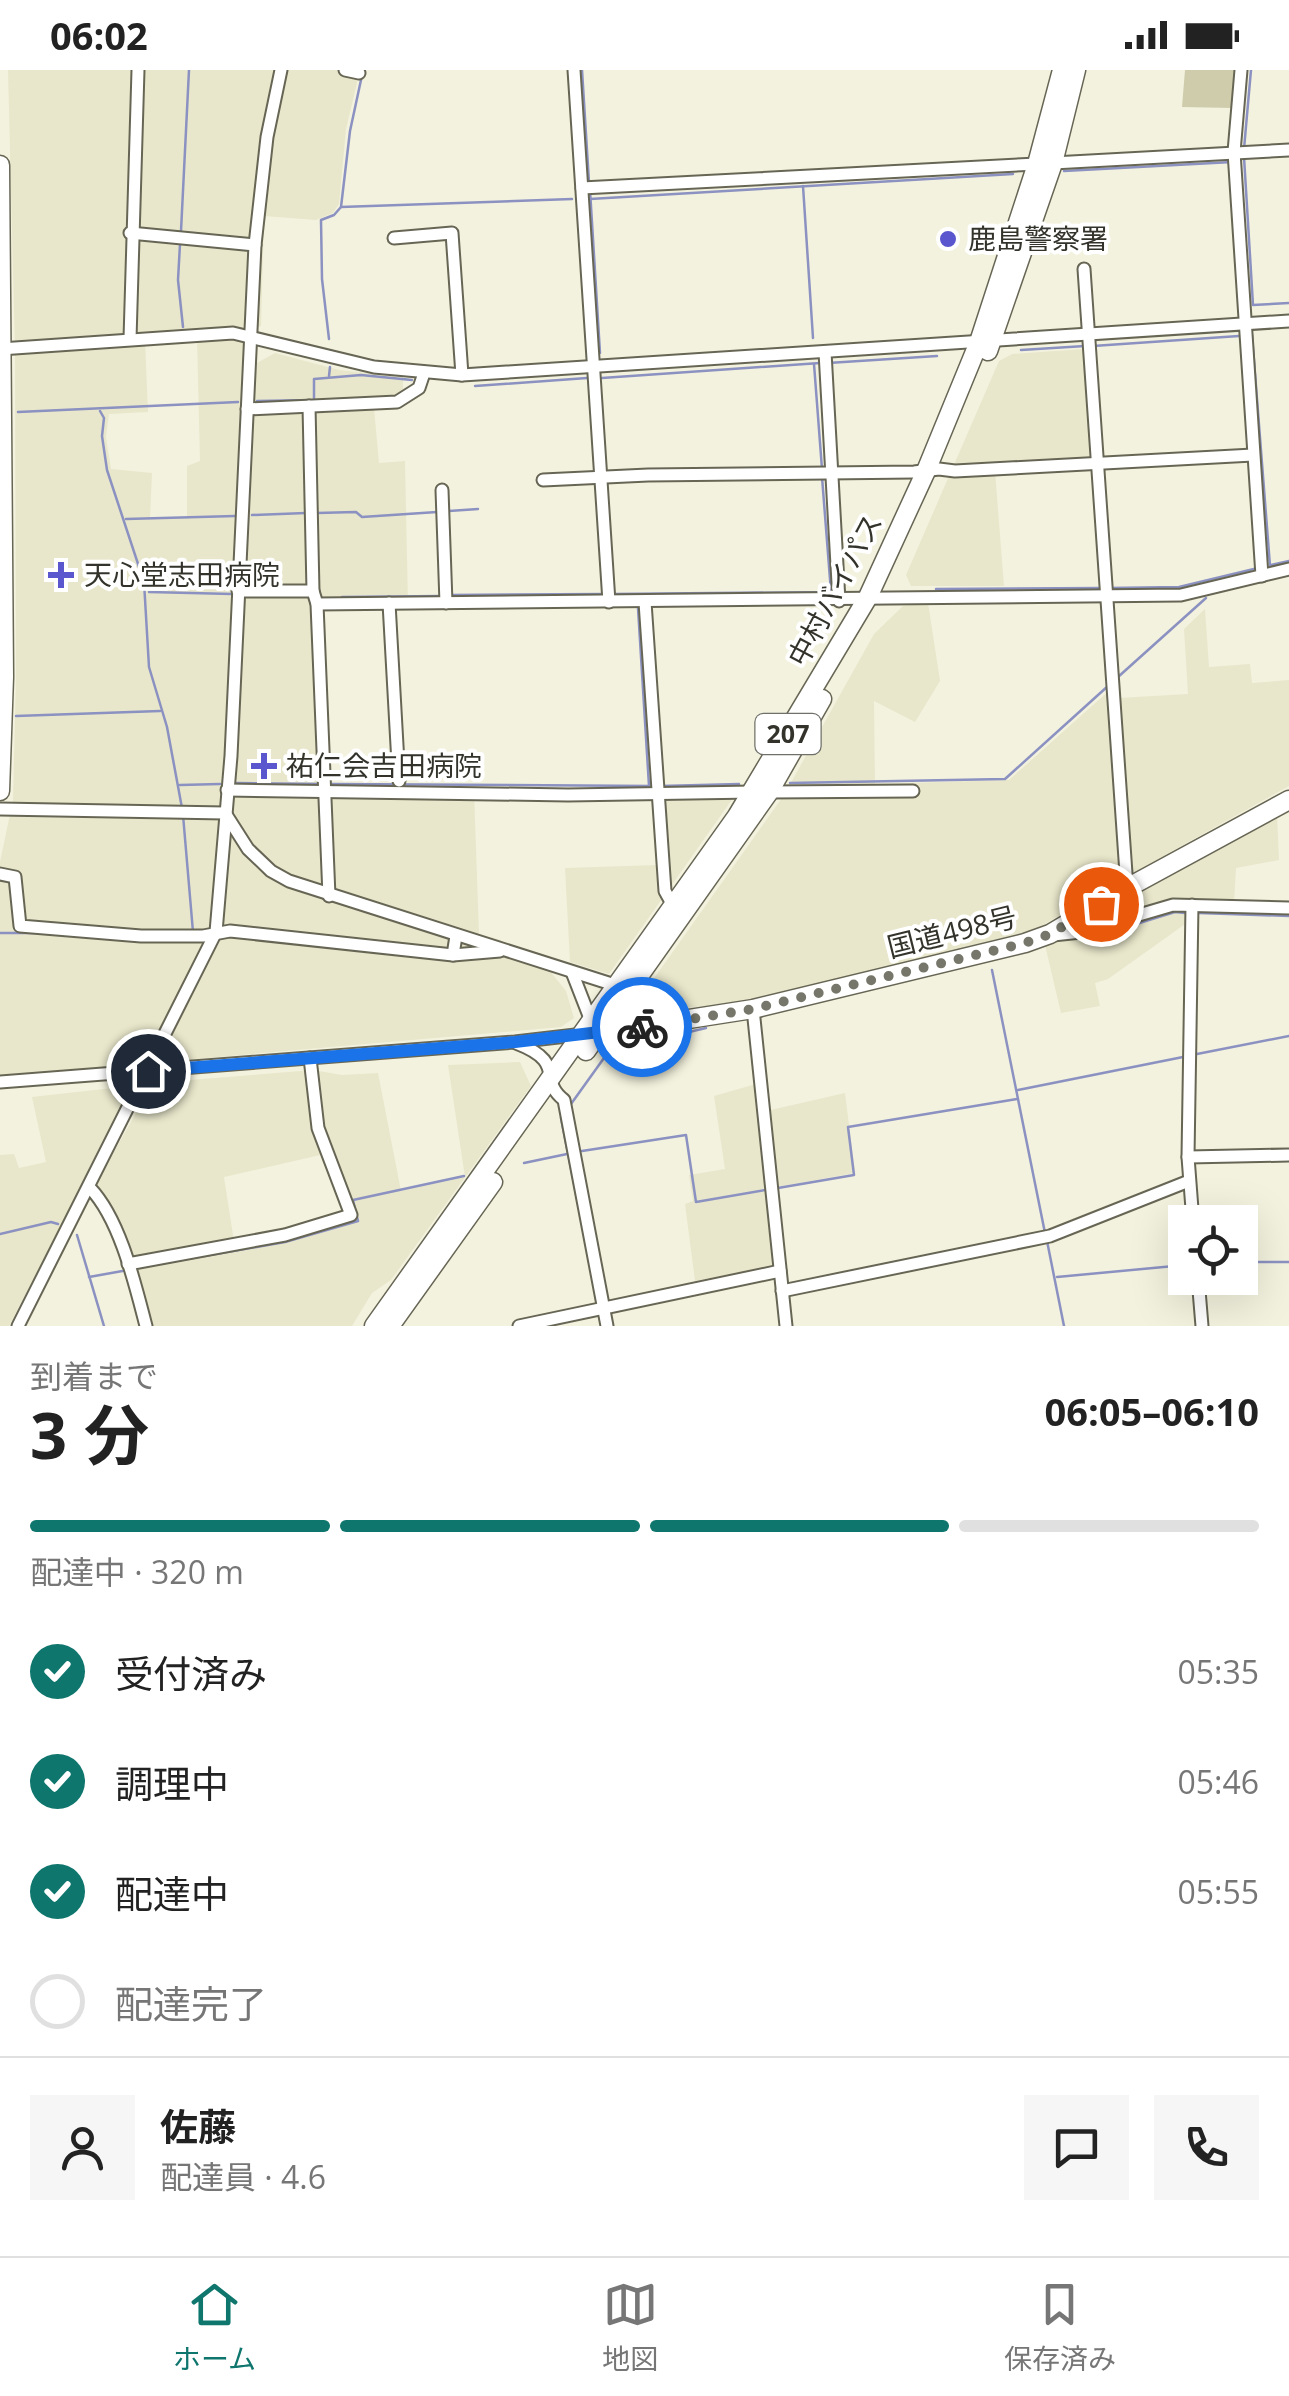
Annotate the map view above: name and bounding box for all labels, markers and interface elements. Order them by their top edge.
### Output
text: 06:02 [50,9,148,61]
place label: 鹿島警察署 [968,219,1108,257]
marker: 鹿島警察署 [937,228,959,250]
street label: 中村バイパス [778,507,890,672]
place label: 天心堂志田病院 [84,555,280,593]
marker: 天心堂志田病院 [48,562,74,588]
road number: 207 [756,714,820,754]
place label: 祐仁会吉田病院 [286,746,482,784]
marker: 祐仁会吉田病院 [251,753,277,779]
pin [1059,862,1144,947]
icon: bag [1074,877,1129,932]
street label: 国道498号 [883,897,1020,965]
courier [592,977,692,1077]
icon: bike [615,1000,670,1055]
pin [106,1029,191,1114]
icon: home [121,1044,176,1099]
map controls [1168,1205,1258,1295]
button: locate [1168,1205,1258,1295]
text: 到着まで [30,1354,158,1397]
text: 06:05–06:10 [1045,1385,1259,1437]
text: 3 分 [30,1390,149,1478]
text: 配達中 · 320 m [30,1550,244,1593]
icon: check [30,1644,85,1699]
text: 受付済み [115,1647,267,1699]
text: 05:35 [1177,1650,1259,1693]
icon: check [30,1754,85,1809]
text: 調理中 [115,1757,229,1809]
text: 05:46 [1177,1760,1259,1803]
icon: check [30,1864,85,1919]
text: 配達中 [115,1867,229,1919]
text: 05:55 [1177,1870,1259,1913]
text: 配達完了 [115,1977,267,2029]
button: person [30,2095,135,2200]
button: chat [1024,2095,1129,2200]
button: phone [1154,2095,1259,2200]
text: 佐藤 [160,2100,236,2152]
text: 配達員 · 4.6 [160,2155,326,2198]
tab: ホーム [173,2277,256,2377]
tab: 地図 [602,2277,658,2377]
tab: 保存済み [1004,2277,1116,2377]

